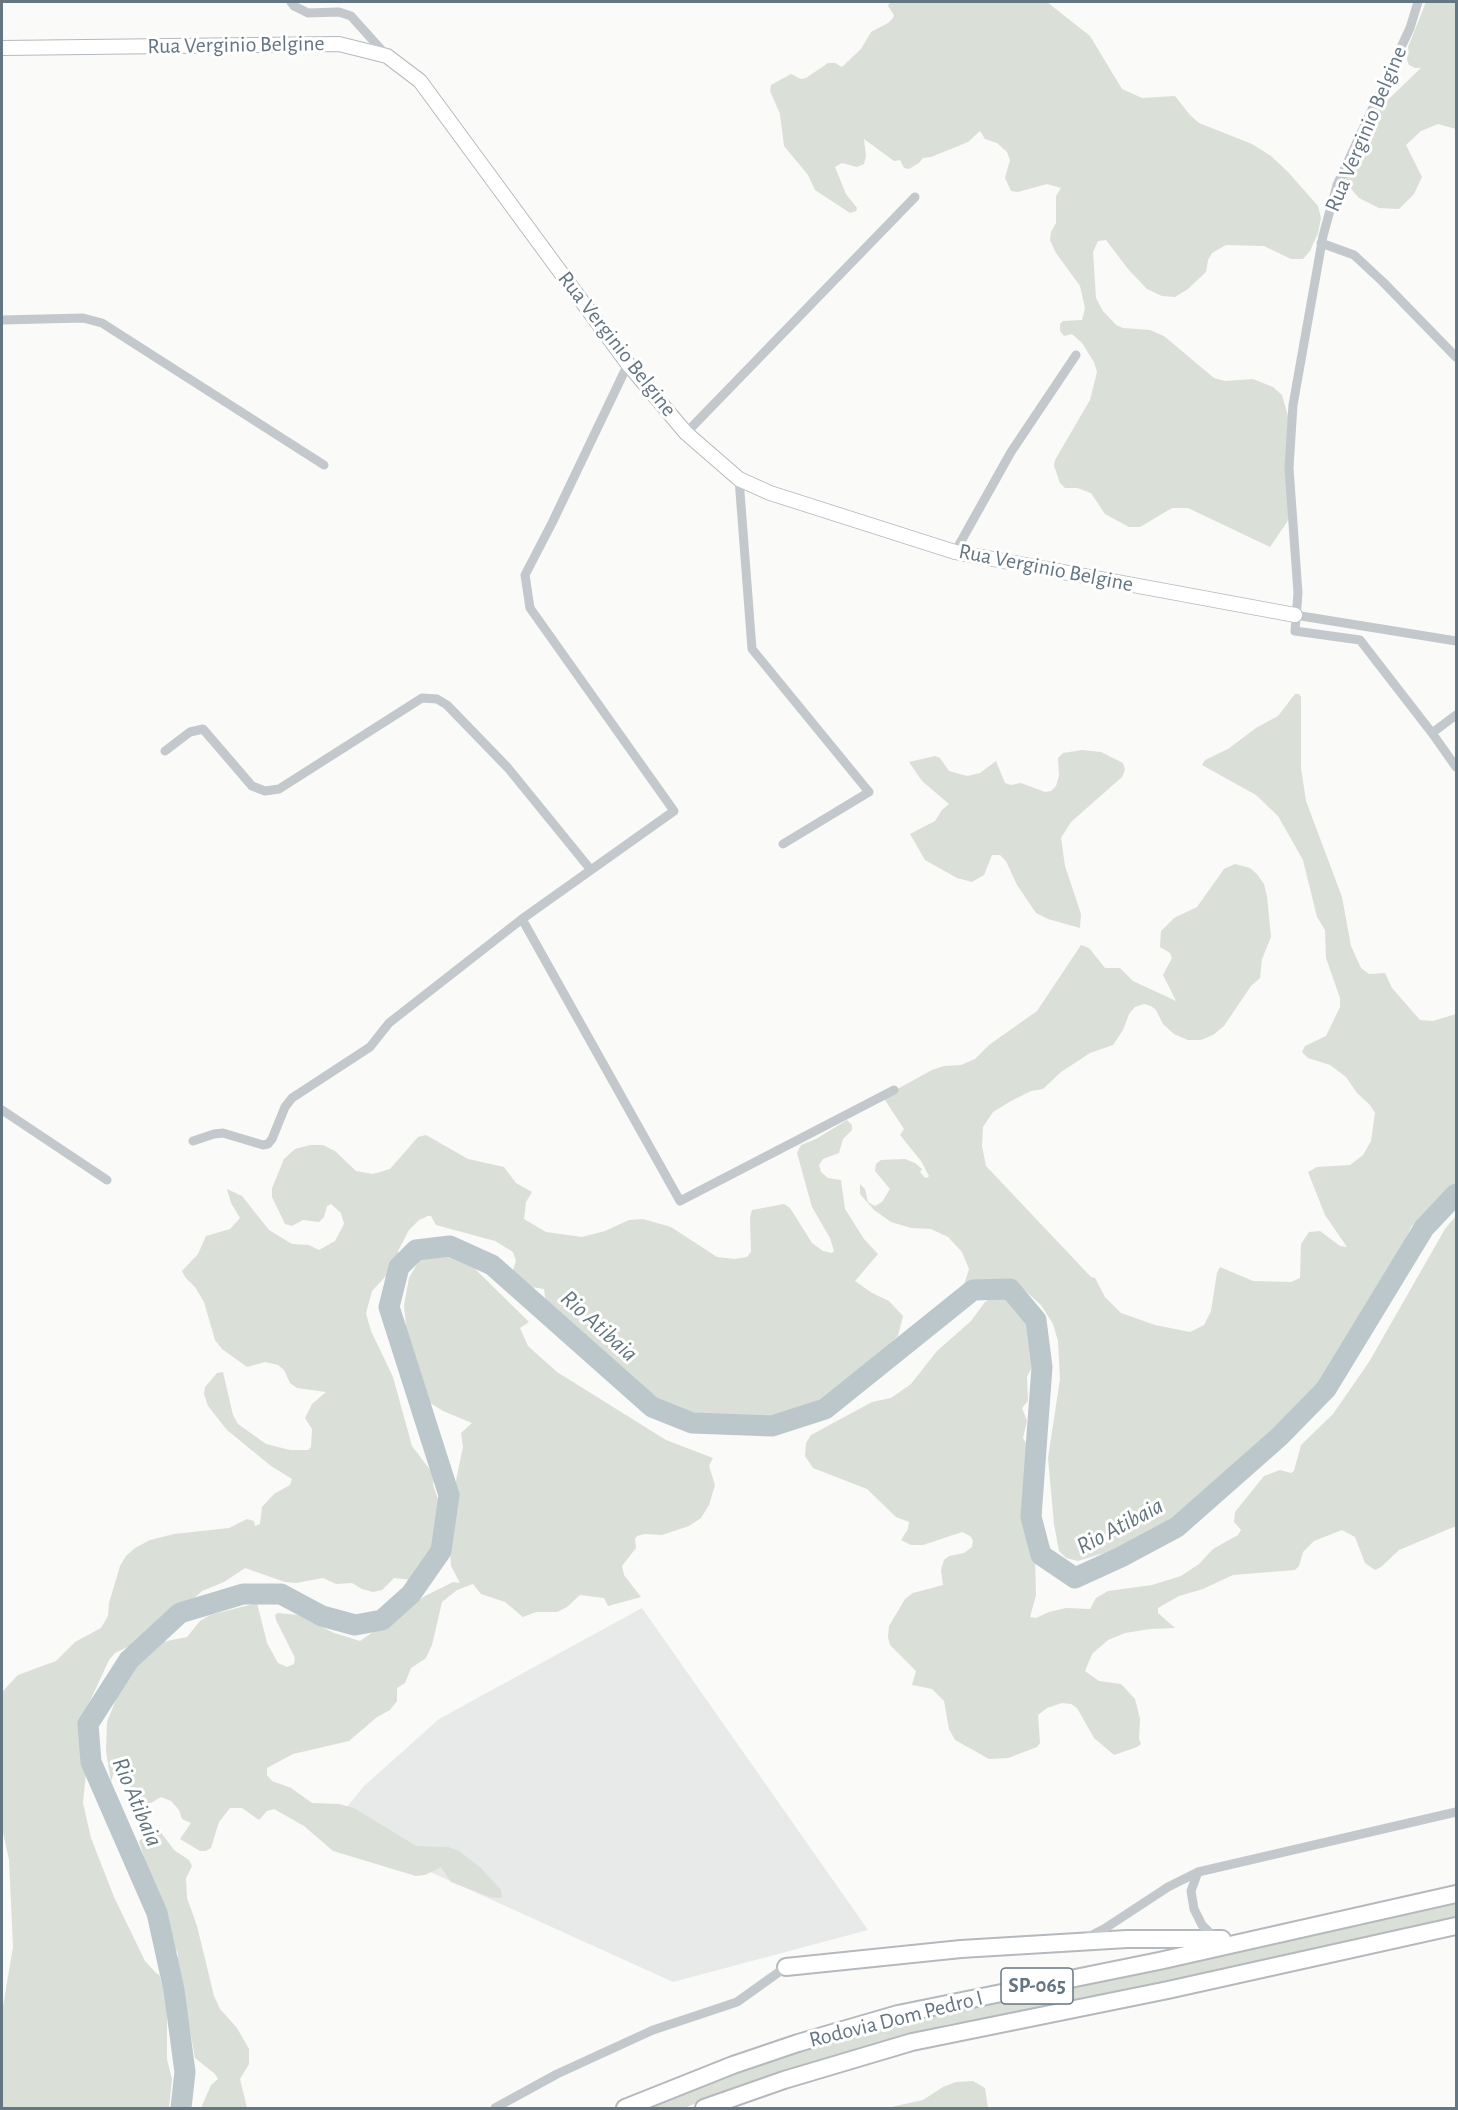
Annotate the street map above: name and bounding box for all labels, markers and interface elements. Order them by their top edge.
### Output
street label: Rua Verginio Belgine [147,30,325,60]
street label: Rua Verginio Belgine [1319,42,1413,216]
street label: Rua Verginio Belgine [552,266,682,422]
street label: Rua Verginio Belgine [956,538,1136,598]
water label: Rio Atibaia [554,1284,644,1368]
water label: Rio Atibaia [1072,1491,1168,1561]
water label: Rio Atibaia [105,1753,169,1851]
road number: SP-065 [1001,1968,1073,2004]
street label: Rodovia Dom Pedro I [806,1985,986,2053]

